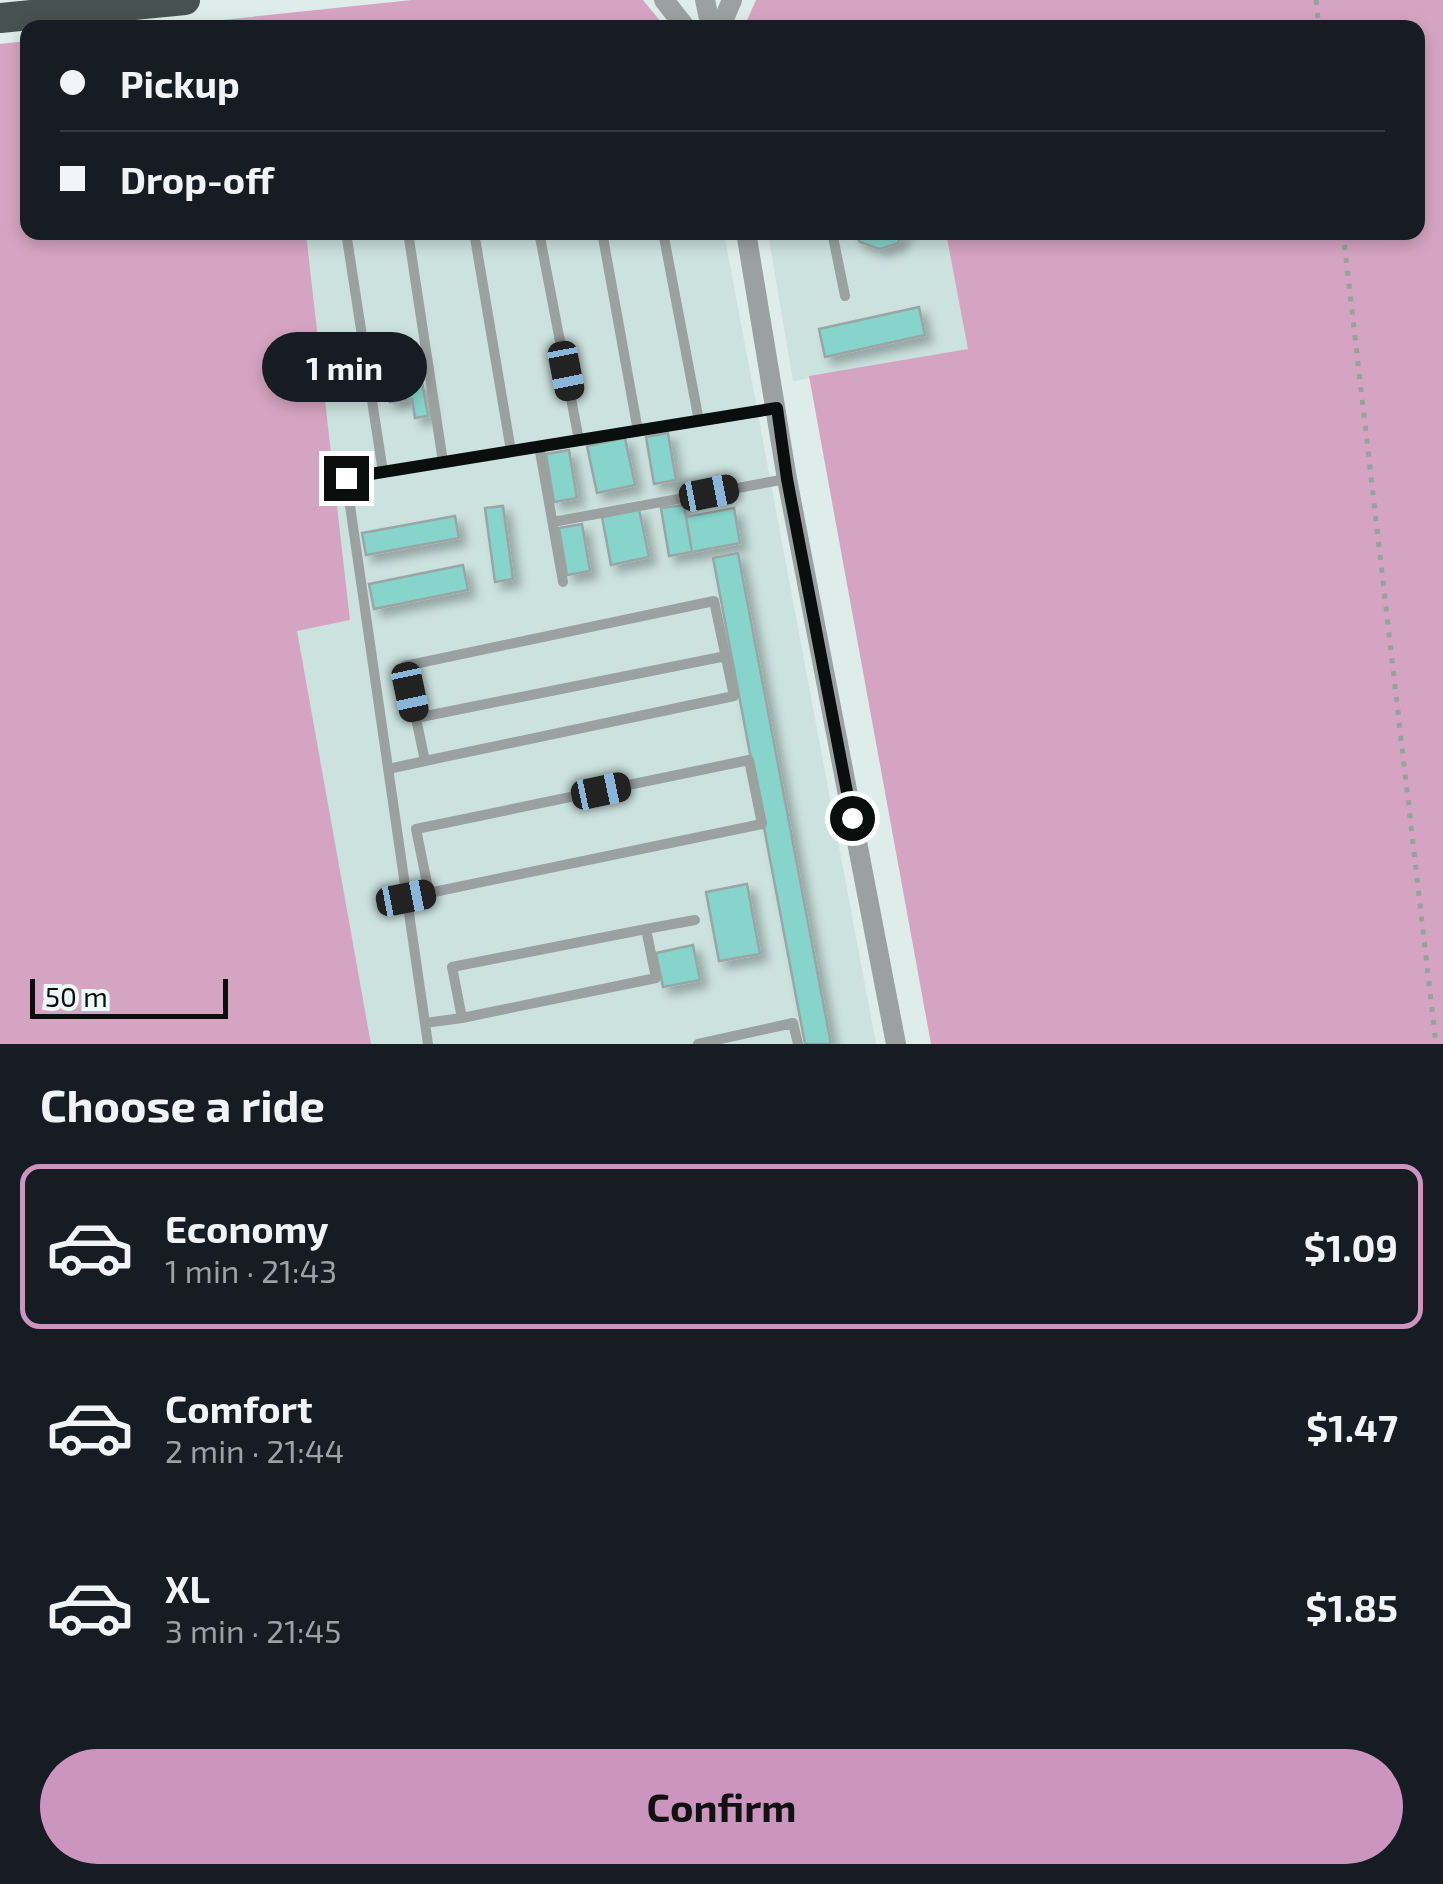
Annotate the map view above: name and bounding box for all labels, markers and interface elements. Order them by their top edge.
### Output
text: Pickup [120,60,240,106]
text: Drop-off [120,156,274,202]
callout: 1 min [264,333,428,403]
car [546,339,586,403]
text: 1 min [306,348,383,386]
route end [324,456,369,501]
car [677,473,741,513]
car [389,660,431,724]
car [569,770,633,812]
route start [830,796,875,841]
car [374,878,438,918]
scale bar [30,974,228,1018]
text: 50 m [45,979,108,1013]
text: Choose a ride [40,1077,325,1131]
icon: car [45,1202,135,1292]
text: Economy [165,1205,329,1251]
text: $1.09 [1304,1224,1398,1270]
text: 1 min · 21:43 [165,1251,337,1289]
icon: car [45,1382,135,1472]
text: Comfort [165,1385,313,1431]
text: $1.47 [1306,1404,1398,1450]
text: 2 min · 21:44 [165,1431,344,1469]
icon: car [45,1562,135,1652]
text: XL [165,1565,210,1611]
text: $1.85 [1306,1584,1398,1630]
text: 3 min · 21:45 [165,1611,341,1649]
button: Confirm [40,1749,1403,1864]

